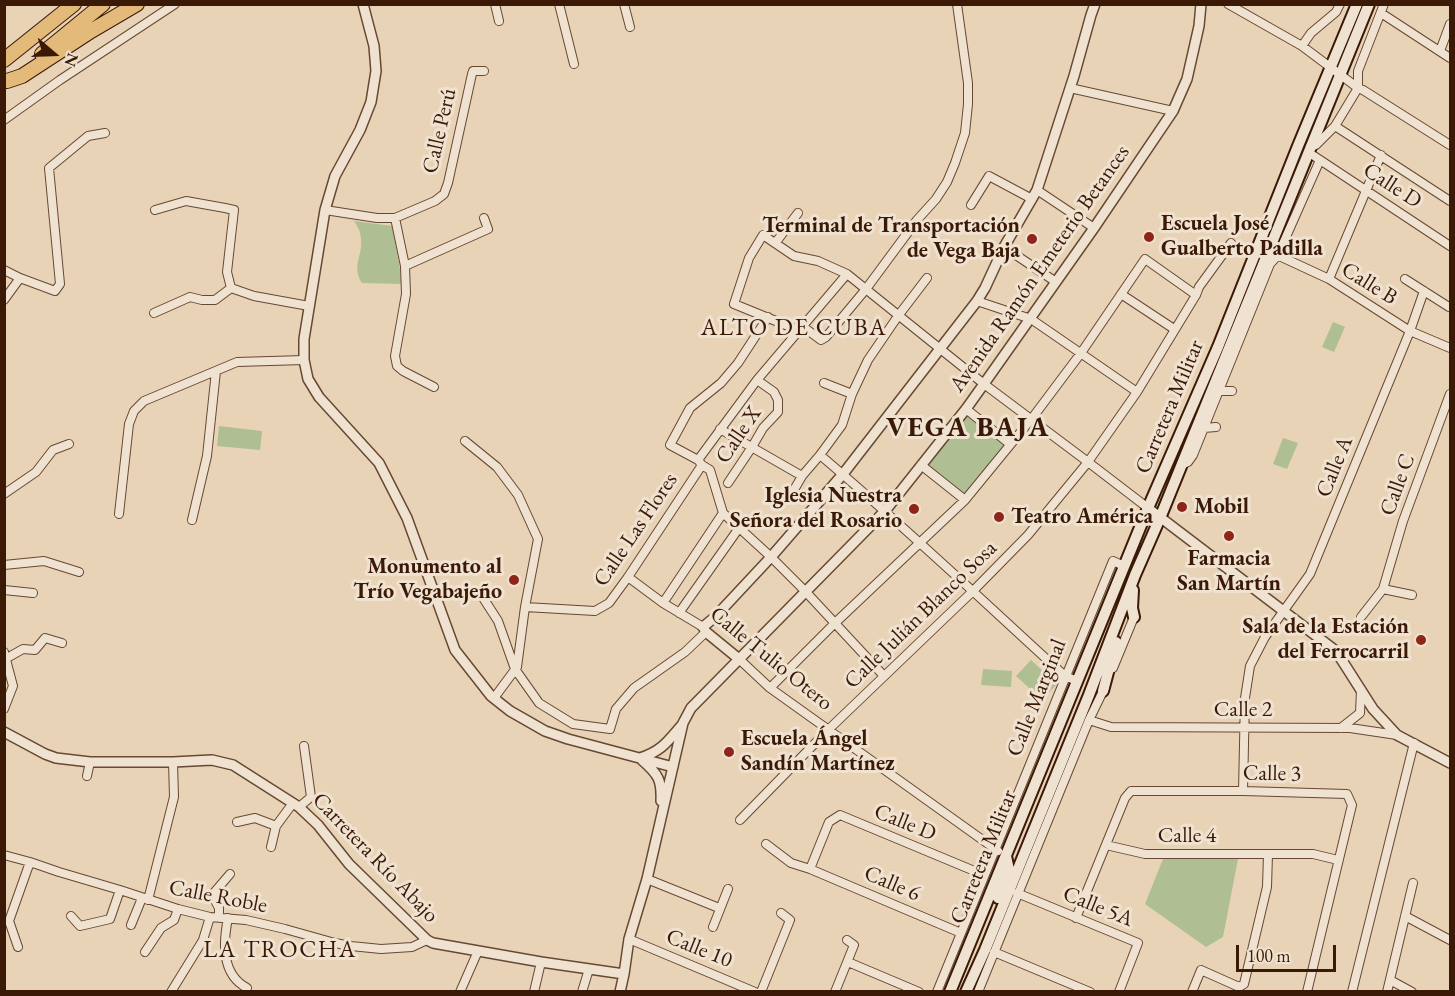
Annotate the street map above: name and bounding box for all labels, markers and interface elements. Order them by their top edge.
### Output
north arrow [24,24,84,84]
text: N [59,50,84,70]
street label: Calle Perú [417,86,463,176]
street label: Avenida Ramón Emeterio Betances [944,140,1136,398]
street label: Calle D [1358,157,1426,215]
place label: Escuela José Gualberto Padilla [1161,211,1323,262]
place label: Terminal de Transportación de Vega Baja [762,213,1020,264]
marker: Escuela José Gualberto Padilla [1142,230,1156,244]
marker: Terminal de Transportación de Vega Baja [1025,232,1039,246]
street label: Calle B [1336,257,1402,311]
district label: ALTO DE CUBA [701,314,887,342]
street label: Carretera Militar [1130,336,1210,478]
street label: Calle X [710,401,768,469]
district label: VEGA BAJA [886,411,1050,445]
street label: Calle A [1311,433,1359,501]
street label: Calle C [1375,451,1421,519]
street label: Calle Las Flores [588,468,684,592]
place label: Iglesia Nuestra Señora del Rosario [730,483,902,534]
place label: Mobil [1194,494,1249,520]
marker: Mobil [1175,500,1189,514]
marker: Iglesia Nuestra Señora del Rosario [907,502,921,516]
place label: Teatro América [1011,504,1153,530]
marker: Teatro América [992,510,1006,524]
marker: Farmacia San Martín [1222,529,1236,543]
street label: Calle Julián Blanco Sosa [839,535,1003,695]
place label: Farmacia San Martín [1177,546,1281,598]
place label: Monumento al Trío Vegabajeño [353,554,502,606]
marker: Monumento al Trío Vegabajeño [507,573,521,587]
street label: Calle Tulio Otero [704,601,838,717]
place label: Sala de la Estación del Ferrocarril [1243,614,1409,666]
marker: Sala de la Estación del Ferrocarril [1414,633,1428,647]
street label: Calle Marginal [1002,636,1072,760]
street label: Calle 2 [1214,697,1272,723]
place label: Escuela Ángel Sandín Martínez [741,726,895,778]
marker: Escuela Ángel Sandín Martínez [722,745,736,759]
street label: Calle 3 [1243,760,1301,788]
street label: Carretera Militar [945,786,1023,928]
street label: Carretera Río Abajo [306,787,444,929]
street label: Calle D [870,799,940,847]
street label: Calle 4 [1158,823,1216,849]
street label: Calle 6 [860,860,924,908]
street label: Calle Roble [167,875,269,919]
street label: Calle 5A [1059,881,1137,933]
street label: Calle 10 [662,924,736,974]
scale bar [1239,933,1340,971]
district label: LA TROCHA [203,936,357,964]
text: 100 m [1247,944,1291,967]

